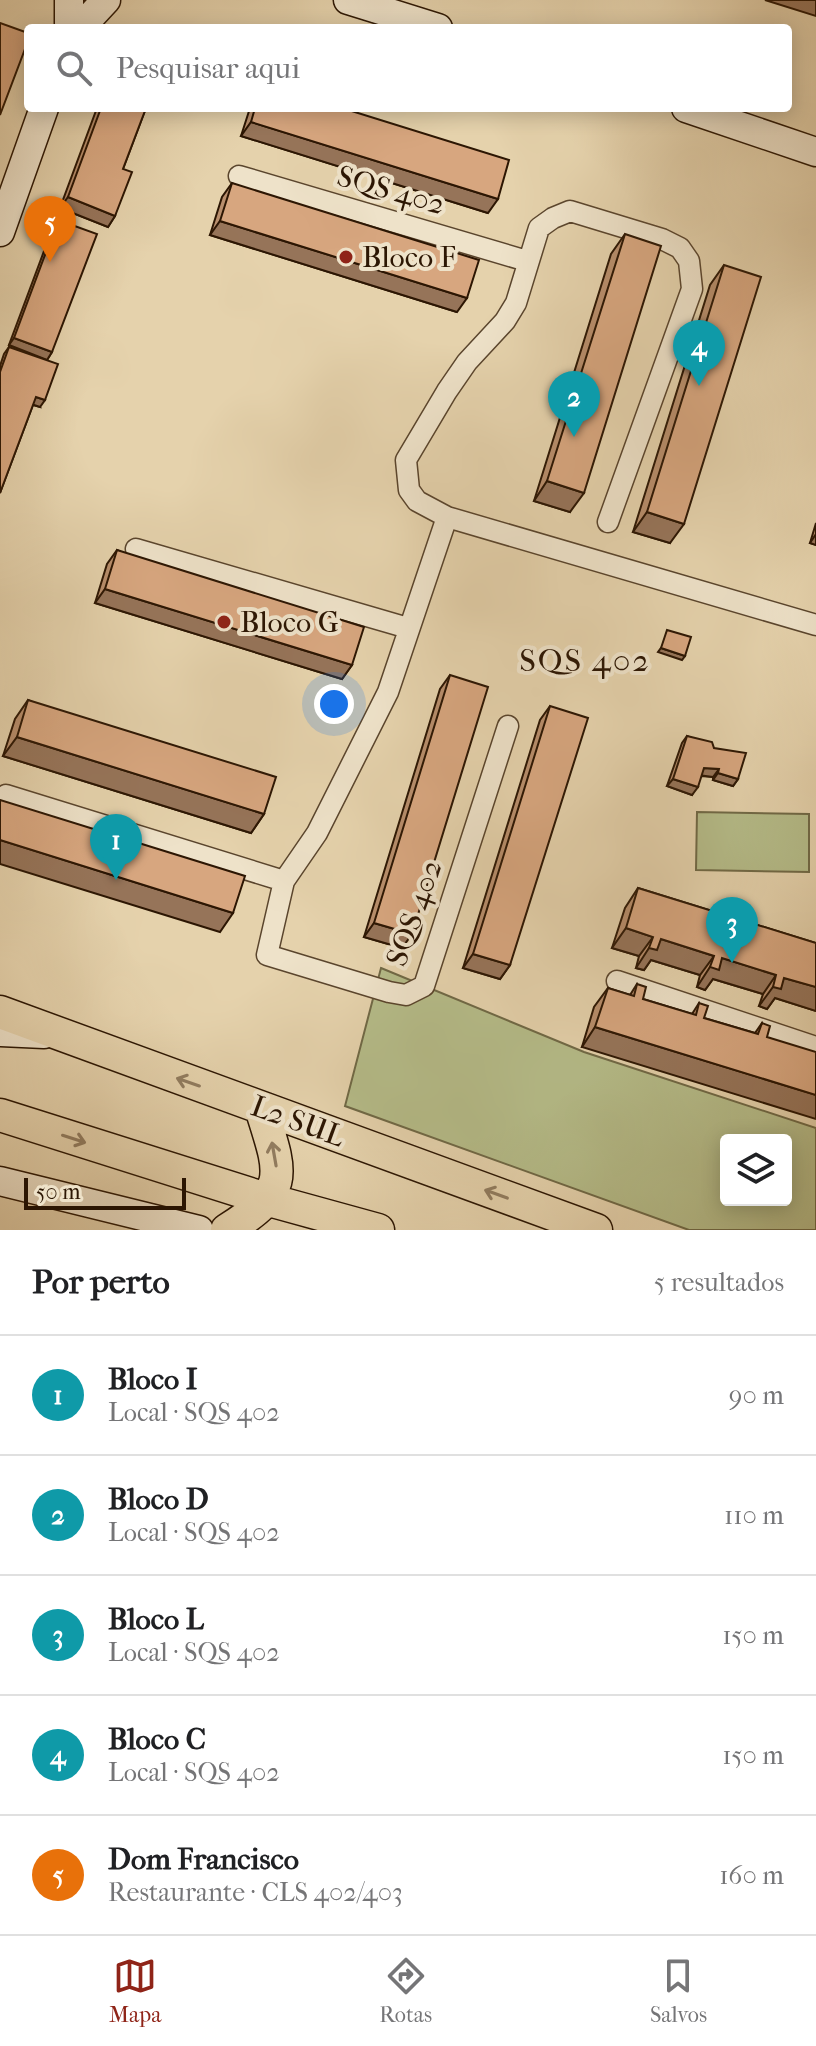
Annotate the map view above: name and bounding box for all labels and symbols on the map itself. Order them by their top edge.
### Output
street label: SQS 402 [333,158,449,222]
pin: 5 [24,196,76,262]
place label: Bloco F [362,240,456,275]
marker: Bloco F [337,248,355,266]
pin: 4 [673,320,725,386]
pin: 2 [548,371,600,437]
place label: Bloco G [240,605,339,640]
marker: Bloco G [215,613,233,631]
district label: SQS 402 [519,642,651,679]
your location [314,684,354,724]
pin: 1 [90,814,142,880]
street label: SQS 402 [379,855,450,971]
pin: 3 [706,897,758,963]
one-way arrow [176,1073,201,1088]
street label: L2 SUL [246,1088,349,1154]
one-way arrow [62,1132,87,1147]
one-way arrow [265,1141,280,1167]
scale bar [24,1174,186,1210]
one-way arrow [484,1185,509,1200]

